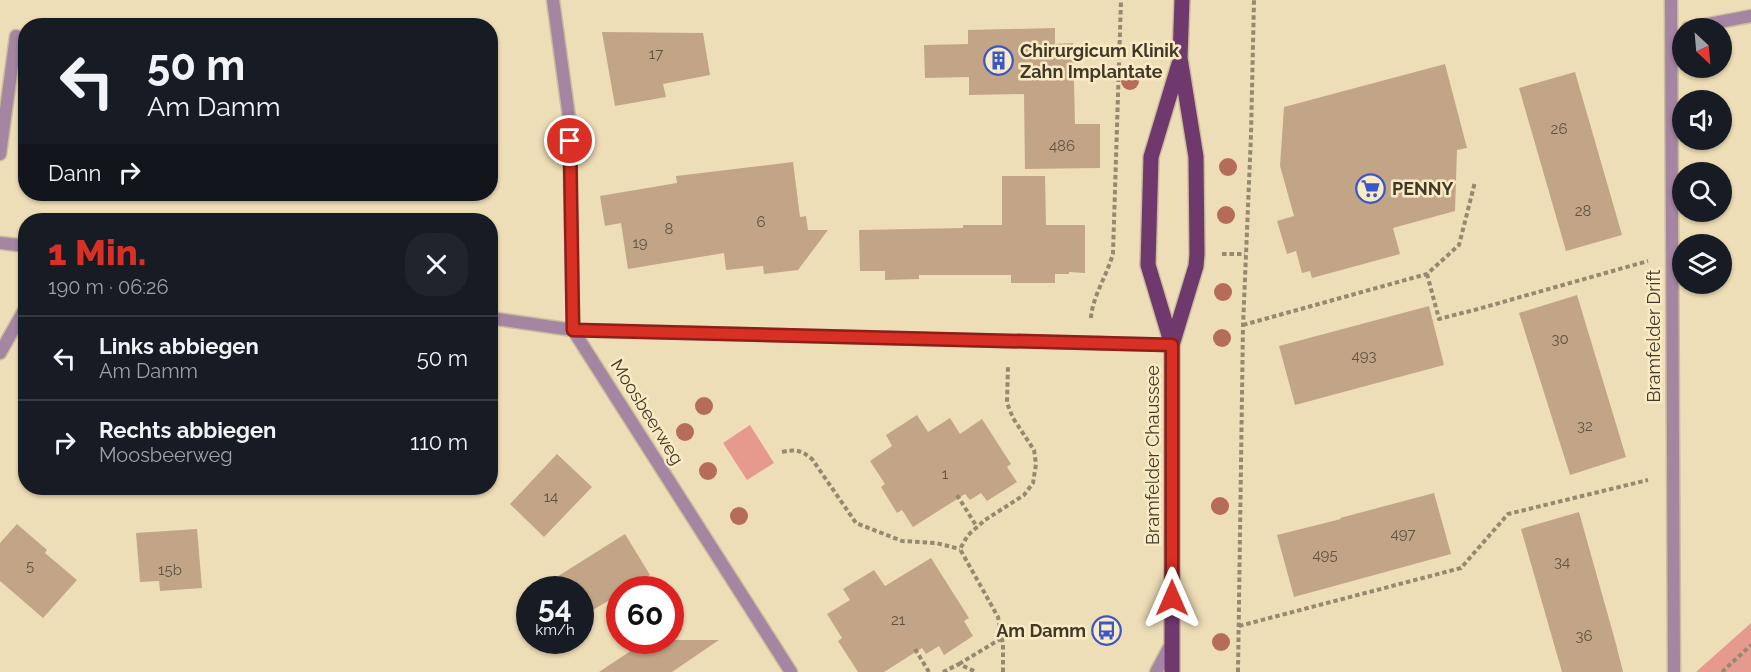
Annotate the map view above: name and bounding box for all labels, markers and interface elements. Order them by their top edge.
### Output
north arrow [1672,18,1732,78]
map controls [1672,18,1732,294]
place label: Chirurgicum Klinik Zahn Implantate [1020,40,1180,82]
text: 50 m [147,41,245,90]
icon: left [48,42,126,120]
house number: 17 [649,45,663,63]
building icon: Chirurgicum Klinik Zahn Implantate [983,45,1015,77]
button: sound [1672,90,1732,150]
text: Am Damm [147,91,281,122]
pin [544,115,595,166]
house number: 26 [1551,120,1567,138]
icon: arrive [553,124,586,157]
house number: 486 [1049,137,1075,155]
icon: right [113,156,146,189]
text: Dann [48,160,101,186]
button: search [1672,162,1732,222]
supermarket icon: PENNY [1355,173,1387,205]
place label: PENNY [1392,178,1453,199]
house number: 28 [1575,202,1591,220]
house number: 6 [756,213,766,231]
house number: 8 [665,220,674,238]
text: 1 Min. [48,231,146,273]
button: close [405,233,468,296]
house number: 19 [632,234,648,252]
button: layers [1672,234,1732,294]
street label: Bramfelder Drift [1643,270,1664,402]
text: 190 m · 06:26 [48,275,169,299]
house number: 30 [1551,330,1569,348]
text: Links abbiegen [99,333,259,359]
icon: left [48,342,81,375]
text: 50 m [417,345,468,371]
house number: 493 [1352,347,1377,365]
street label: Moosbeerweg [607,355,688,468]
text: Am Damm [99,359,198,383]
street label: Bramfelder Chaussee [1142,365,1163,545]
text: Rechts abbiegen [99,417,276,443]
house number: 32 [1577,417,1593,435]
icon: right [48,426,81,459]
text: 110 m [410,429,468,455]
text: Moosbeerweg [99,443,233,467]
house number: 1 [942,465,949,483]
house number: 14 [544,488,558,506]
house number: 497 [1391,525,1415,543]
house number: 495 [1312,546,1338,564]
house number: 34 [1554,553,1570,571]
house number: 5 [26,557,34,575]
house number: 15b [158,561,182,579]
position arrow [1140,566,1204,630]
speed limit sign: 60 [606,576,684,654]
text: 54 [538,590,572,625]
house number: 21 [891,611,906,629]
bus stop icon: Am Damm [1091,615,1123,647]
place label: Am Damm [996,620,1086,641]
text: km/h [535,621,575,639]
house number: 36 [1575,627,1593,645]

